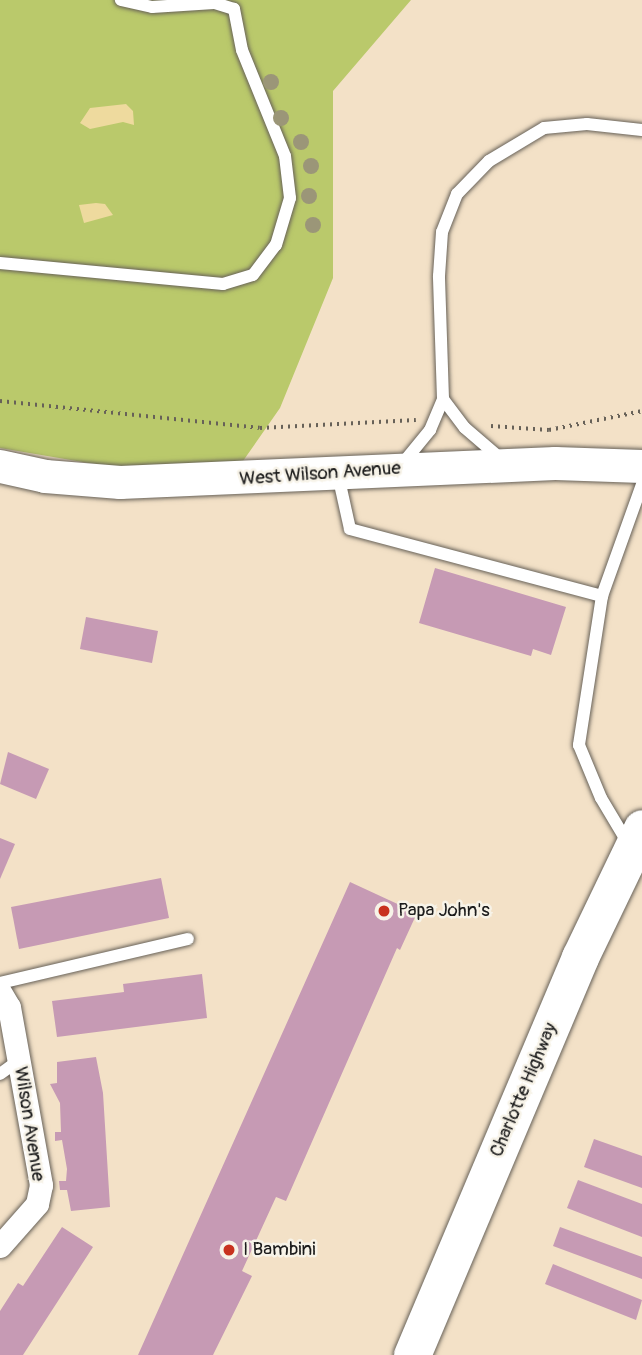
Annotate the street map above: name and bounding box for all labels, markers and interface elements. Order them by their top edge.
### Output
street label: West Wilson Avenue [239,457,401,491]
place label: Papa John's [398,900,490,922]
marker: Papa John's [376,903,392,919]
street label: Charlotte Highway [485,1019,563,1161]
street label: Wilson Avenue [9,1065,49,1183]
place label: I Bambini [243,1239,316,1261]
marker: I Bambini [221,1242,237,1258]

